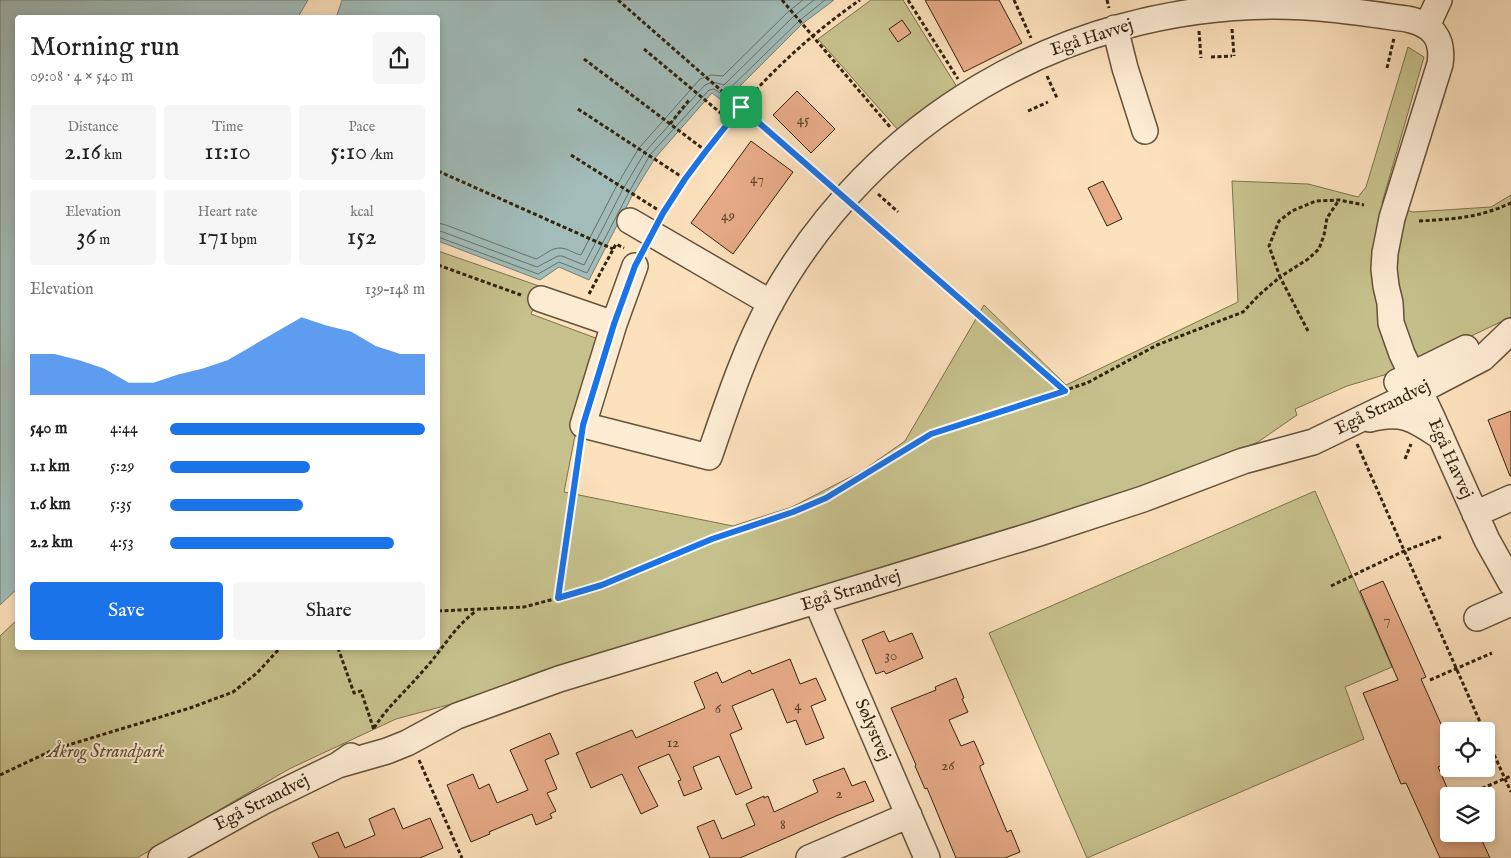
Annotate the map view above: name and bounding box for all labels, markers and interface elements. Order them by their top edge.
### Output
street label: Egå Havvej [1048,14,1136,62]
text: Morning run [30,30,180,65]
button: share [373,32,425,84]
text: 09:08 · 4 × 540 m [30,67,133,87]
pin [720,86,762,128]
icon: arrive [727,93,755,121]
house number: 45 [797,110,810,129]
text: Distance [68,118,118,136]
text: Time [212,118,243,136]
text: Pace [349,118,375,136]
text: 2.16 [64,136,101,168]
text: 11:10 [204,136,251,168]
text: 5:10 [330,136,367,168]
text: km [101,146,122,164]
text: /km [367,146,393,164]
house number: 47 [750,169,764,188]
text: Elevation [65,203,121,221]
text: Heart rate [198,203,257,221]
text: kcal [350,203,374,221]
house number: 49 [721,206,735,225]
text: 36 [76,221,96,253]
text: 171 [198,221,228,253]
text: 152 [347,221,377,253]
text: m [96,231,110,249]
text: bpm [228,231,257,249]
text: Elevation [30,280,93,300]
text: 139–148 m [365,280,425,300]
street label: Egå Strandvej [1332,375,1434,441]
street label: Egå Havvej [1422,415,1478,503]
text: 540 m [30,419,67,439]
text: 4:44 [110,419,138,439]
text: 1.1 km [30,457,70,477]
text: 5:29 [110,457,135,477]
text: 1.6 km [30,495,71,515]
text: 5:35 [110,495,132,515]
text: 2.2 km [30,533,73,553]
text: 4:53 [110,533,134,553]
street label: Egå Strandvej [798,565,904,617]
button: Save [30,582,223,640]
button: Share [233,582,425,640]
house number: 7 [1383,610,1391,629]
house number: 30 [885,646,897,665]
street label: Sølystvej [849,695,895,765]
house number: 4 [794,696,802,715]
house number: 6 [715,699,722,718]
map controls [1440,722,1495,842]
button: locate [1440,722,1495,777]
house number: 12 [667,733,679,752]
park label: Åkrog Strandpark [45,740,165,764]
house number: 26 [941,756,955,775]
street label: Egå Strandvej [211,769,313,837]
house number: 2 [835,784,843,803]
button: layers [1440,787,1495,842]
house number: 8 [780,815,786,834]

